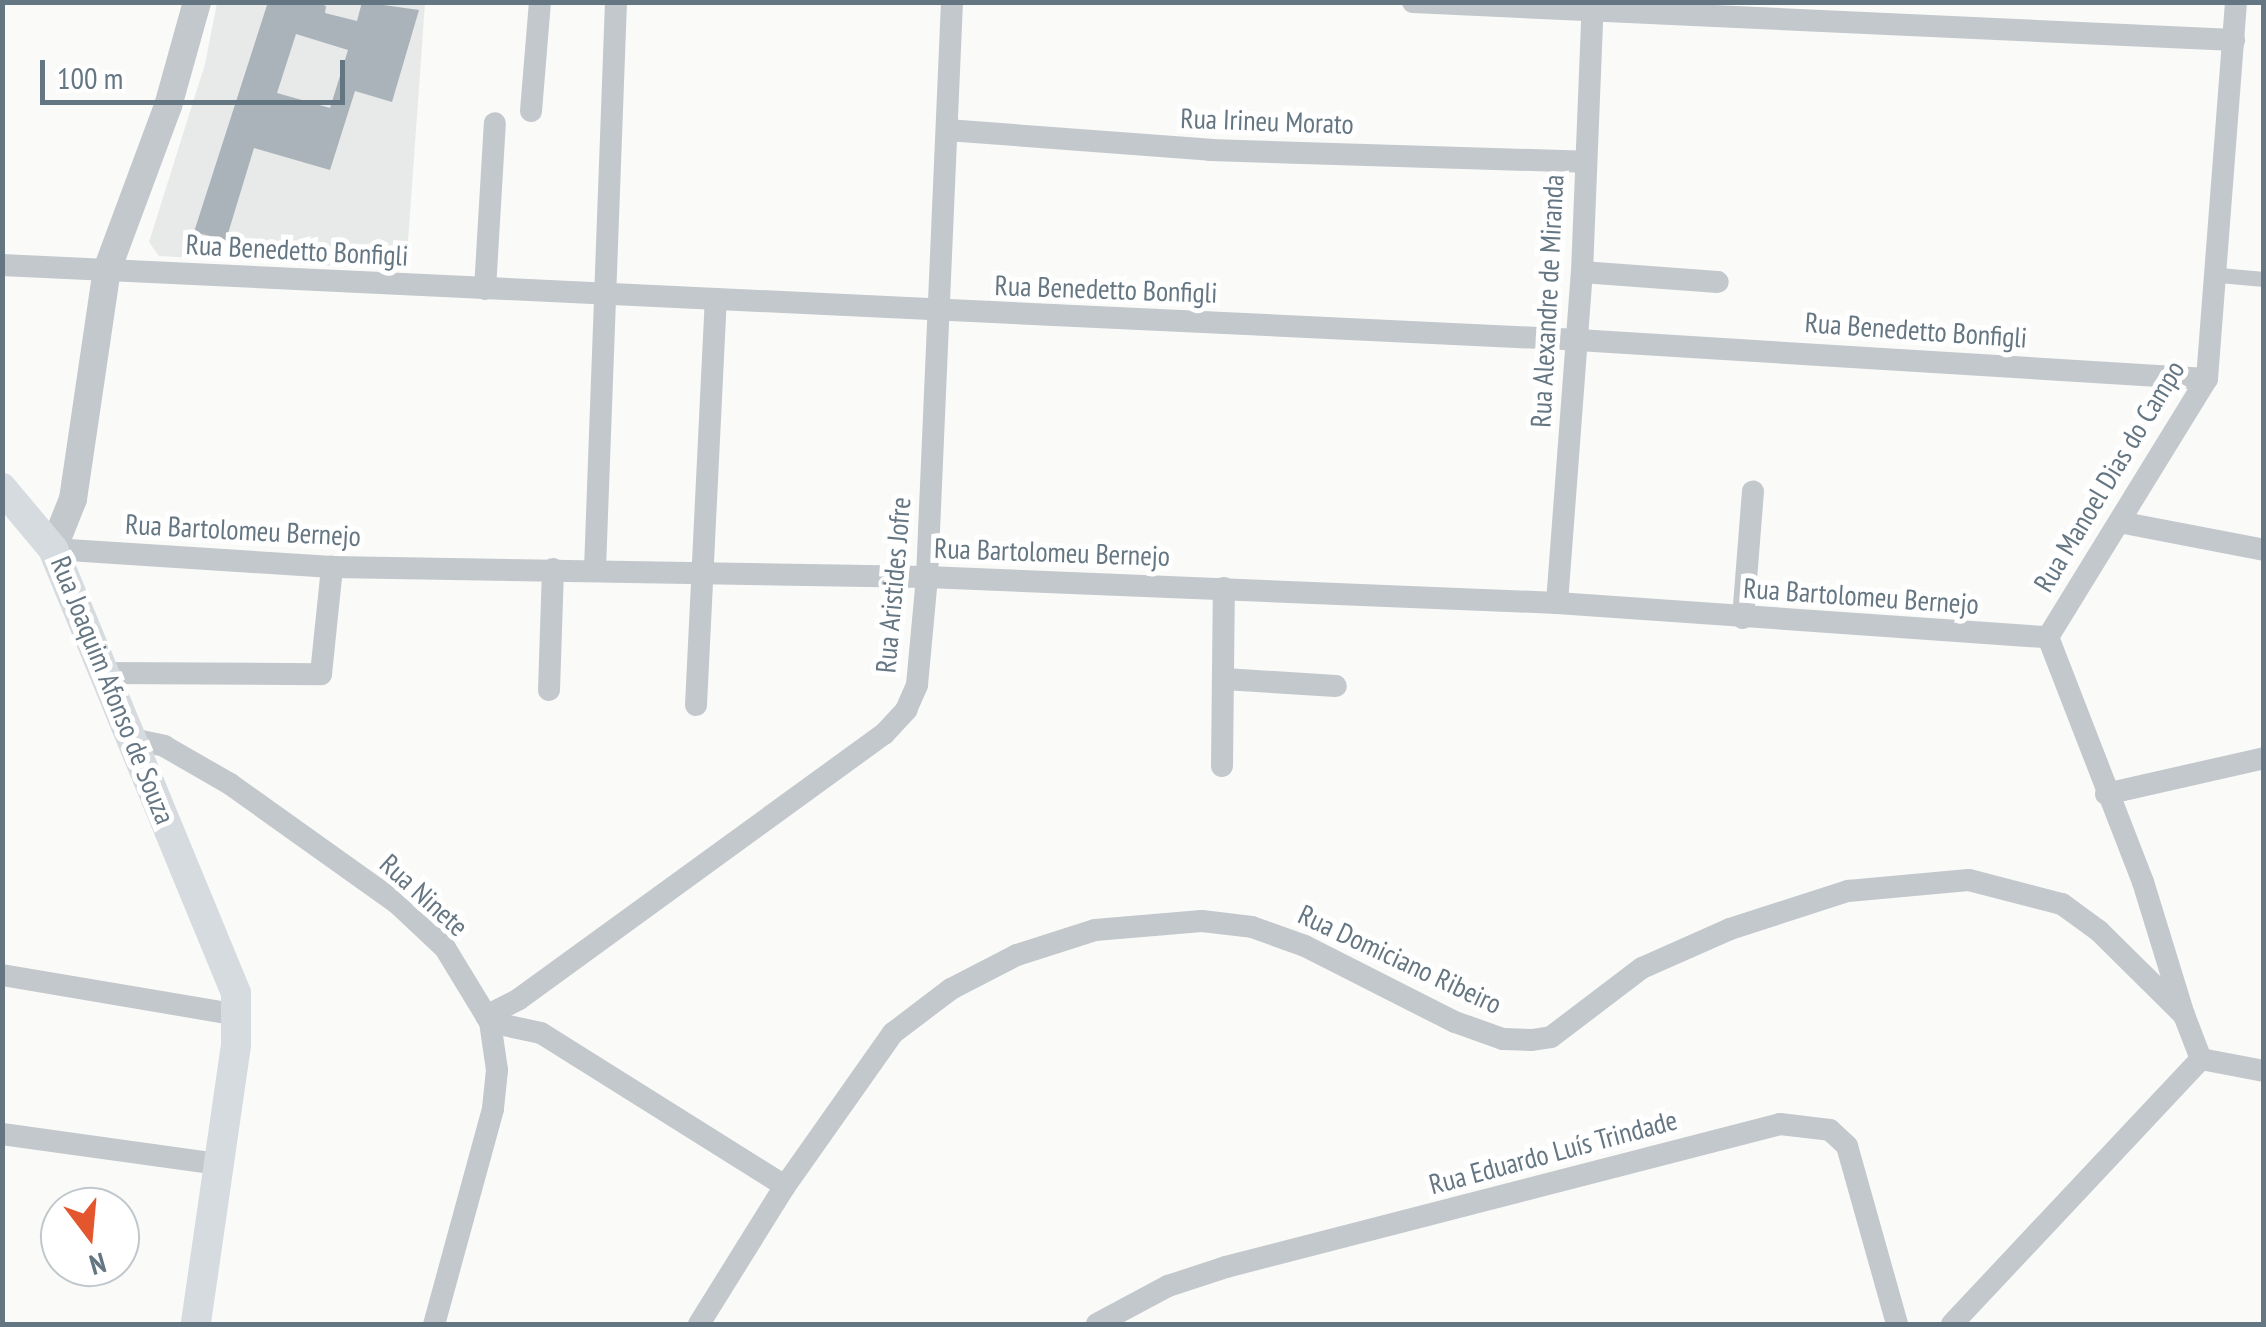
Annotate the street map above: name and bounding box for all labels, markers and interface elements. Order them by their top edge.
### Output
scale bar [45,40,350,102]
text: 100 m [57,58,123,97]
street label: Rua Irineu Morato [1180,101,1354,141]
street label: Rua Alexandre de Miranda [1524,173,1570,429]
street label: Rua Benedetto Bonfigli [185,227,409,273]
street label: Rua Benedetto Bonfigli [994,268,1218,310]
street label: Rua Benedetto Bonfigli [1804,305,2028,355]
street label: Rua Manoel Dias do Campo [2027,354,2191,598]
street label: Rua Aristides Jofre [869,495,917,675]
street label: Rua Bartolomeu Bernejo [124,507,362,553]
street label: Rua Bartolomeu Bernejo [934,531,1170,573]
street label: Rua Joaquim Afonso de Souza [44,551,182,829]
street label: Rua Bartolomeu Bernejo [1742,571,1980,621]
street label: Rua Ninete [373,847,475,943]
street label: Rua Domiciano Ribeiro [1293,897,1507,1021]
street label: Rua Eduardo Luís Trindade [1425,1103,1681,1201]
north arrow [40,1187,140,1287]
text: N [85,1245,110,1284]

